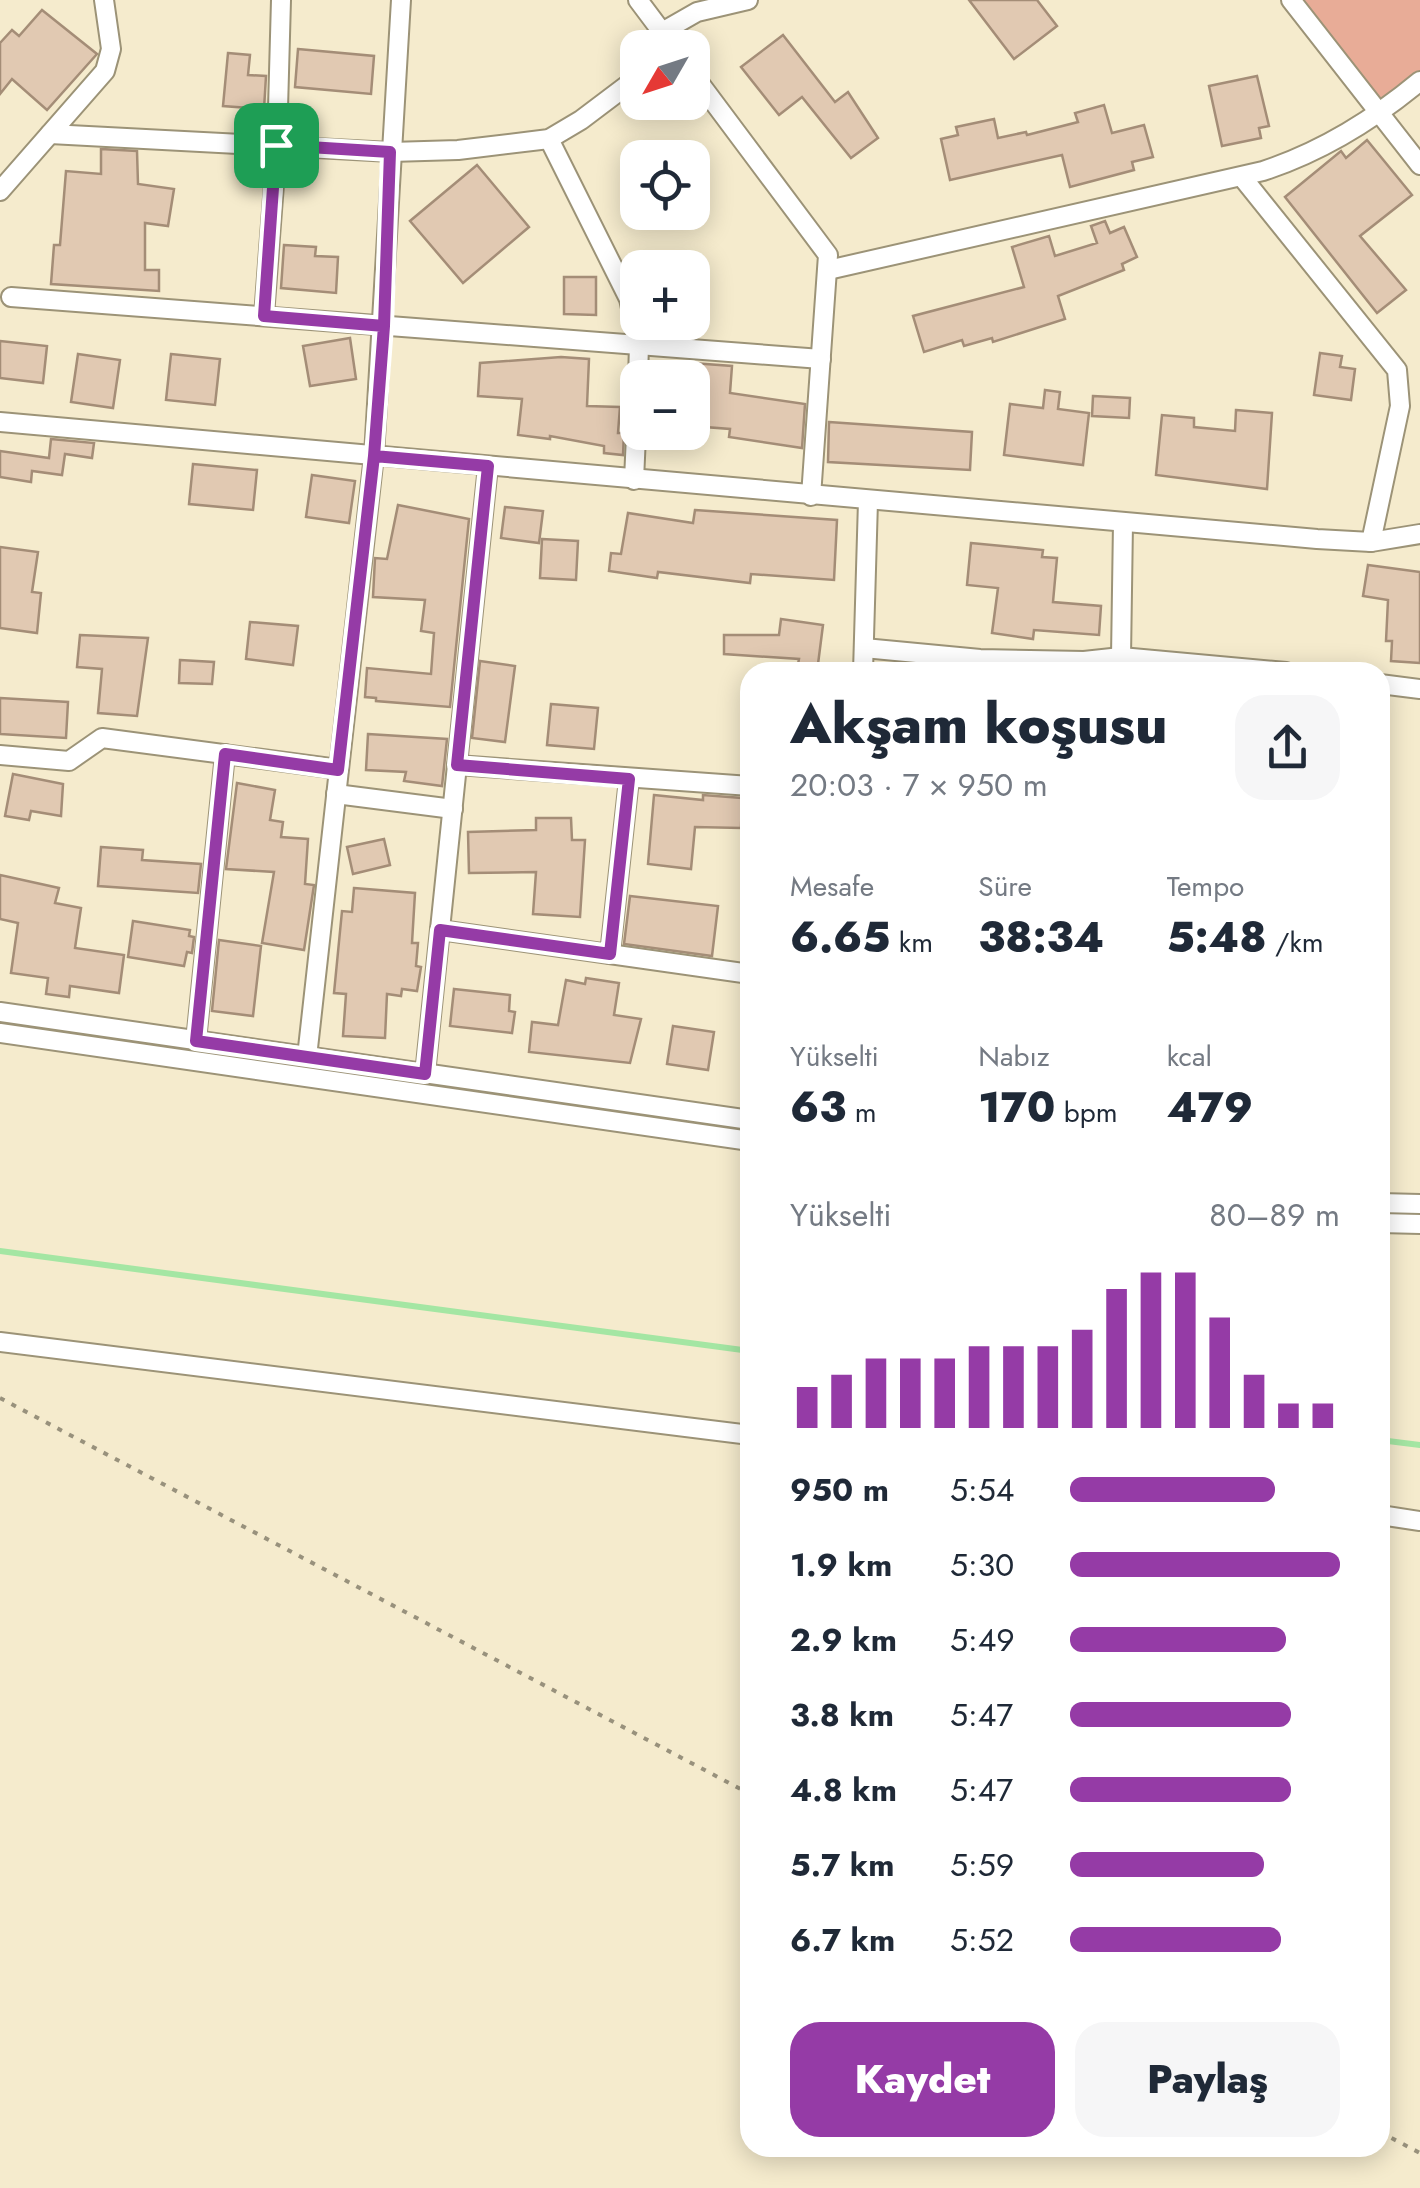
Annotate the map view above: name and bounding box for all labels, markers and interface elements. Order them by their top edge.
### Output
north arrow [620,30,710,120]
map controls [620,30,710,450]
pin [234,103,319,188]
icon: arrive [249,118,304,173]
button: locate [620,140,710,230]
button: + [620,250,710,340]
button: − [620,360,710,450]
text: Akşam koşusu [790,684,1168,764]
button: share [1235,695,1340,800]
text: 20:03 · 7 × 950 m [790,762,1048,808]
text: Mesafe [790,866,874,907]
text: Süre [978,866,1032,907]
text: Tempo [1167,866,1244,907]
text: 6.65 [790,907,890,968]
text: 38:34 [978,907,1104,968]
text: 5:48 [1167,907,1267,968]
text: km [890,922,933,963]
text: /km [1267,922,1324,963]
text: Yükselti [790,1036,879,1077]
text: Nabız [978,1036,1050,1077]
text: kcal [1167,1036,1212,1077]
text: 63 [790,1077,846,1138]
text: 170 [978,1077,1055,1138]
text: 479 [1167,1077,1253,1138]
text: m [846,1092,877,1133]
text: bpm [1055,1092,1118,1133]
text: Yükselti [790,1192,892,1238]
text: 80–89 m [1209,1192,1340,1238]
text: 950 m [790,1467,889,1513]
text: 5:54 [950,1467,1014,1513]
text: 1.9 km [790,1542,892,1588]
text: 5:30 [950,1542,1014,1588]
text: 2.9 km [790,1617,897,1663]
text: 5:49 [950,1617,1015,1663]
text: 3.8 km [790,1692,894,1738]
text: 5:47 [950,1692,1013,1738]
text: 4.8 km [790,1767,897,1813]
text: 5:47 [950,1767,1013,1813]
text: 5.7 km [790,1842,895,1888]
text: 5:59 [950,1842,1014,1888]
text: 6.7 km [790,1917,895,1963]
text: 5:52 [950,1917,1014,1963]
button: Kaydet [790,2022,1055,2137]
button: Paylaş [1075,2022,1340,2137]

